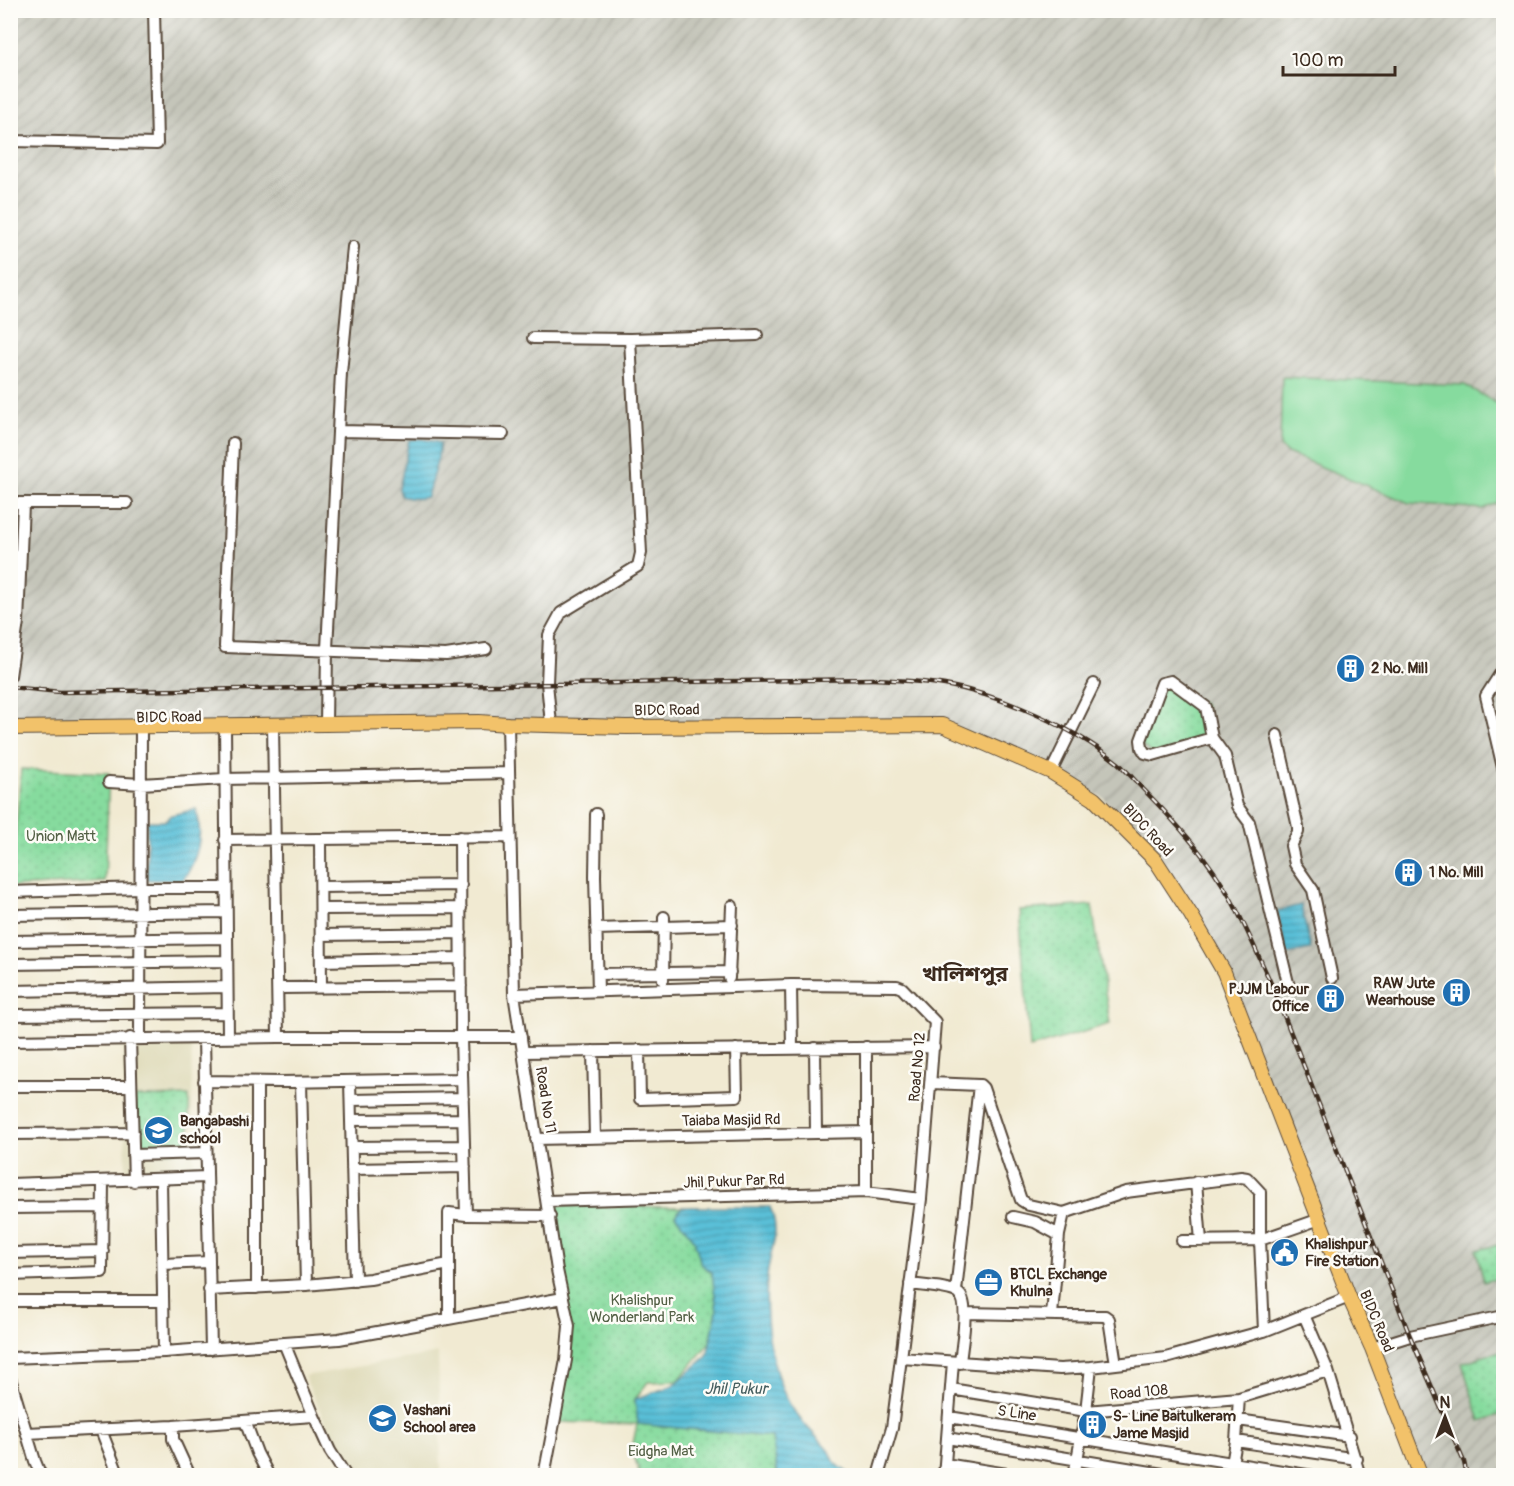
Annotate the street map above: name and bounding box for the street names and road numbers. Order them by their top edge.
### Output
street label: BIDC Road [634,700,700,721]
street label: BIDC Road [136,707,202,728]
street label: BIDC Road [1118,800,1177,861]
street label: Road No 12 [905,1031,930,1103]
street label: Road No 11 [531,1065,560,1135]
street label: Taiaba Masjid Rd [681,1110,781,1131]
street label: Jhil Pukur Par Rd [683,1170,785,1193]
street label: BIDC Road [1355,1287,1398,1355]
street label: Road 108 [1109,1380,1169,1404]
street label: S Line [996,1401,1038,1426]

